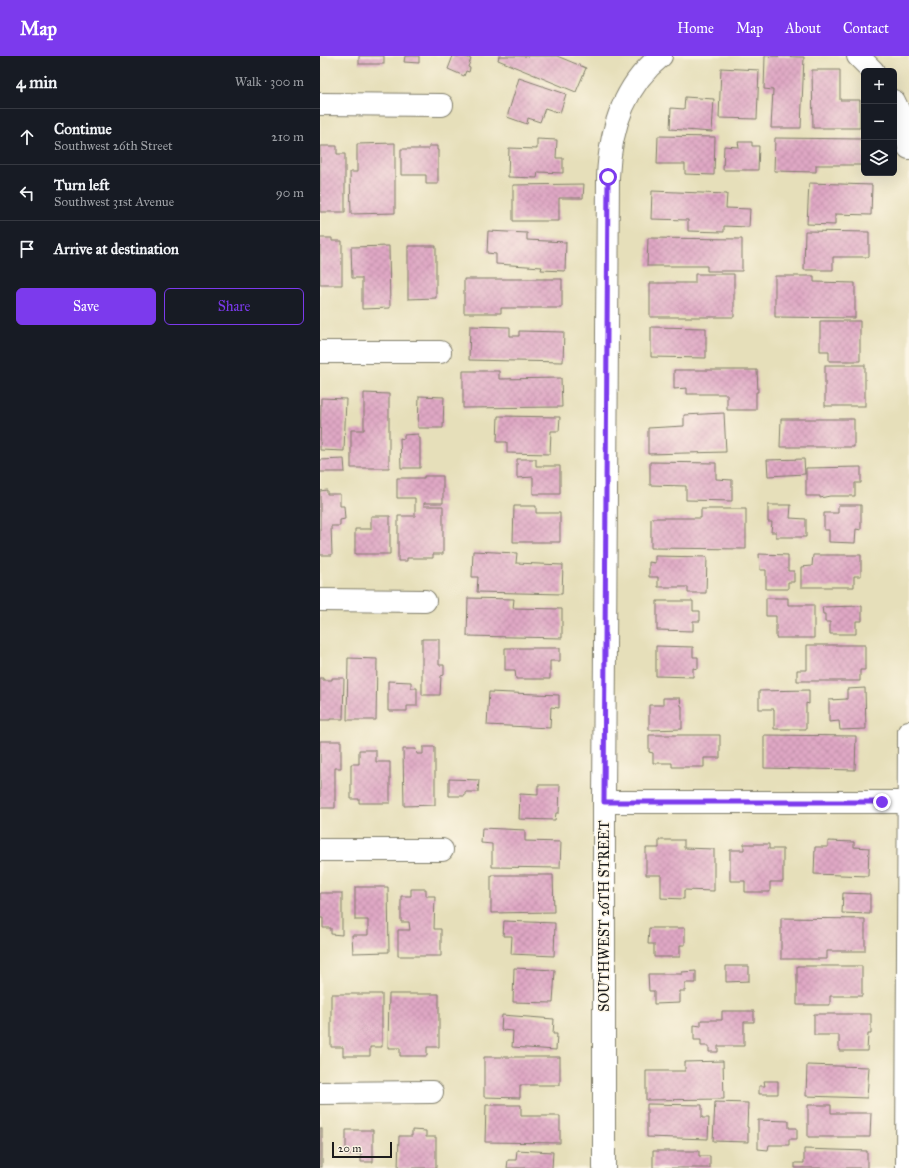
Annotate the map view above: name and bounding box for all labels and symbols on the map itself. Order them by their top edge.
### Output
route start [599,168,617,186]
route end [873,793,891,811]
street label: SOUTHWEST 26TH STREET [596,820,613,1012]
scale bar [332,1140,392,1159]

